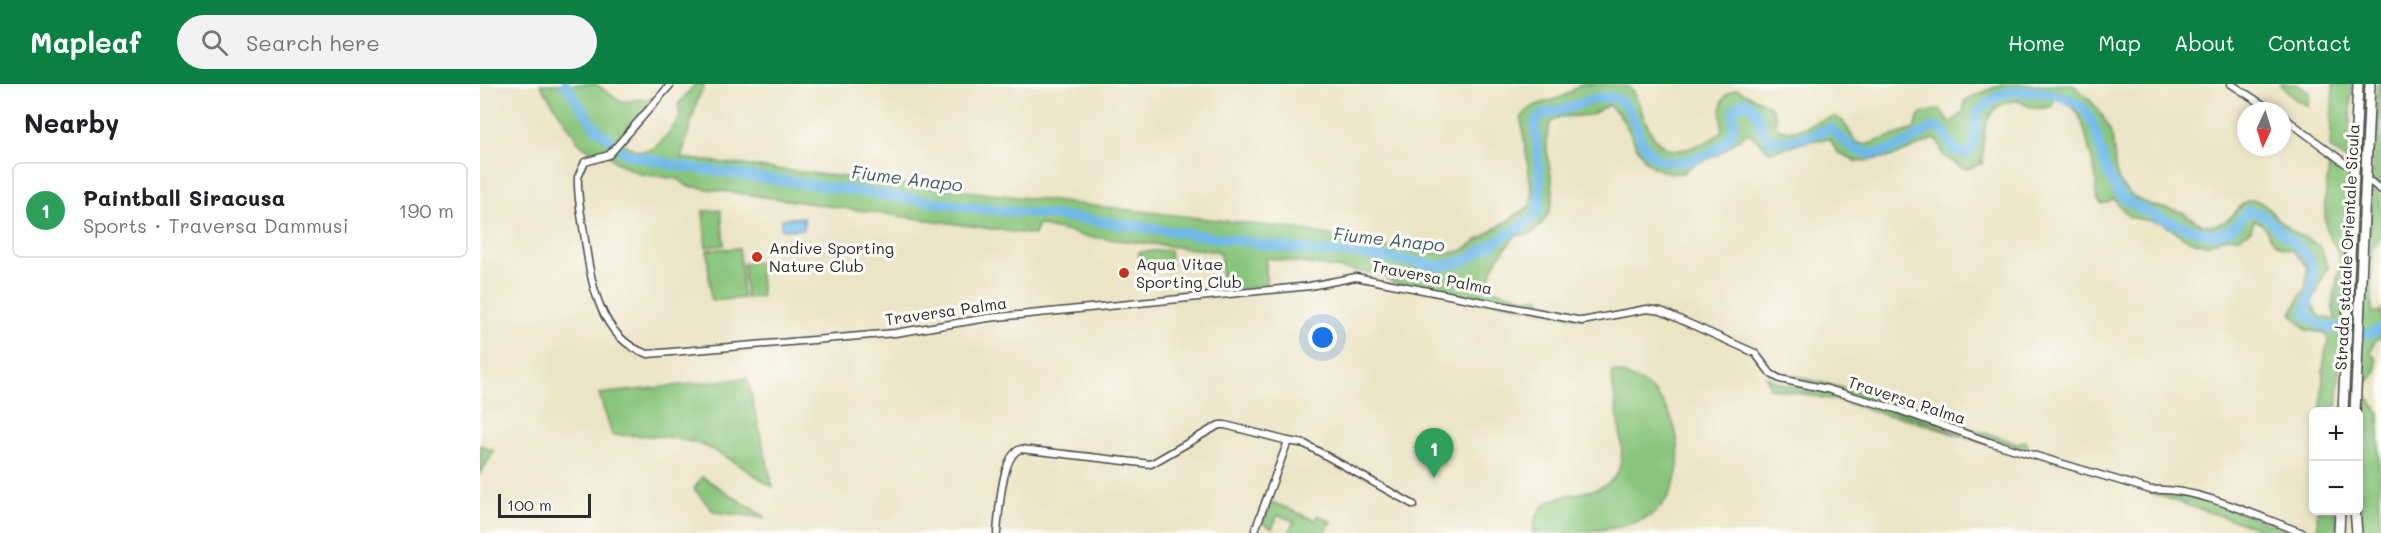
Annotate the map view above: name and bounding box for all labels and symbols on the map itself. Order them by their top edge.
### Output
north arrow [2237,102,2291,156]
street label: Strada statale Orientale Sicula [2330,123,2363,371]
water label: Fiume Anapo [850,159,965,197]
water label: Fiume Anapo [1332,221,1446,257]
place label: Andive Sporting Nature Club [769,237,894,276]
marker: Andive Sporting Nature Club [750,250,764,264]
place label: Aqua Vitae Sporting Club [1136,253,1242,292]
street label: Traversa Palma [1370,255,1494,299]
marker: Aqua Vitae Sporting Club [1117,266,1131,280]
street label: Traversa Palma [884,292,1008,329]
your location [1308,323,1337,352]
street label: Traversa Palma [1846,371,1969,428]
pin: 1 [1414,428,1454,478]
scale bar [498,491,591,518]

